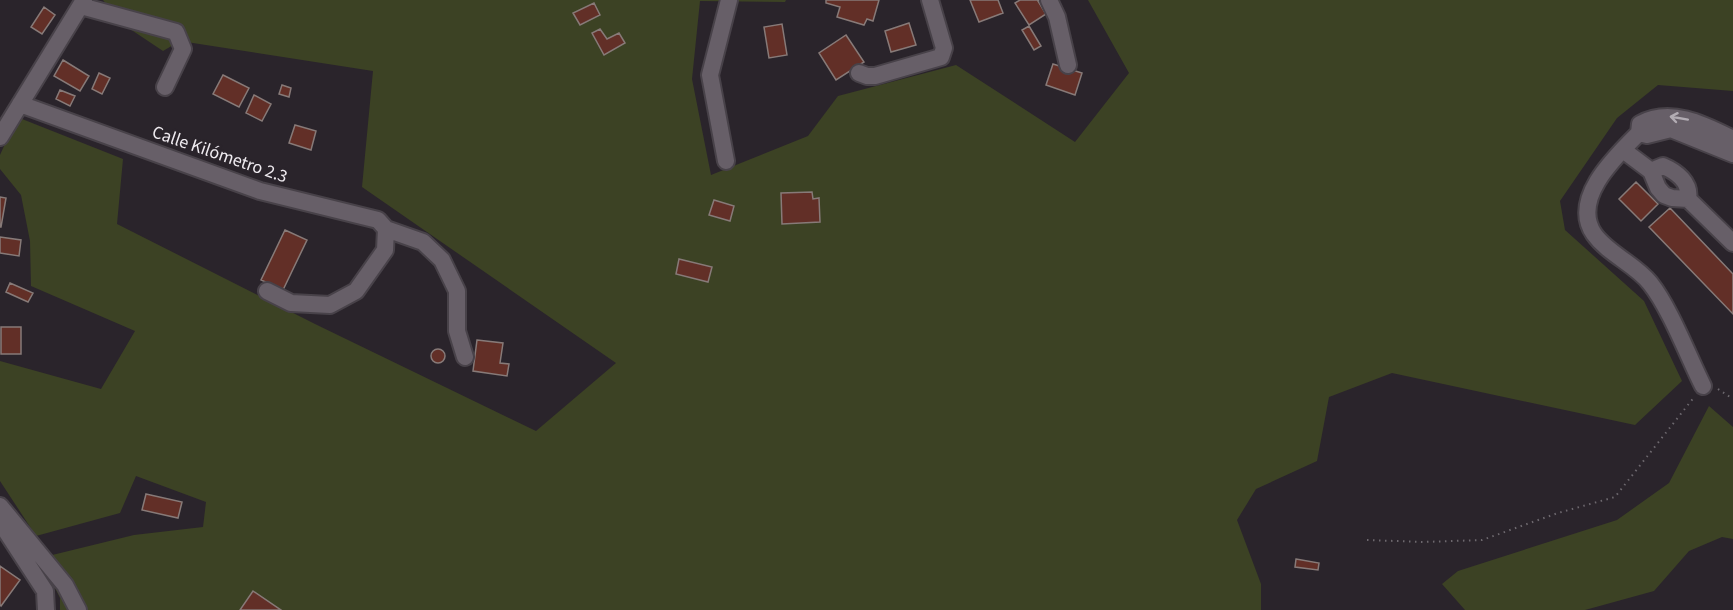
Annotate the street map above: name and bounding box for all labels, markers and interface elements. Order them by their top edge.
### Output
one-way arrow [1670,113,1689,124]
street label: Calle Kilómetro 2.3 [149,120,291,189]

